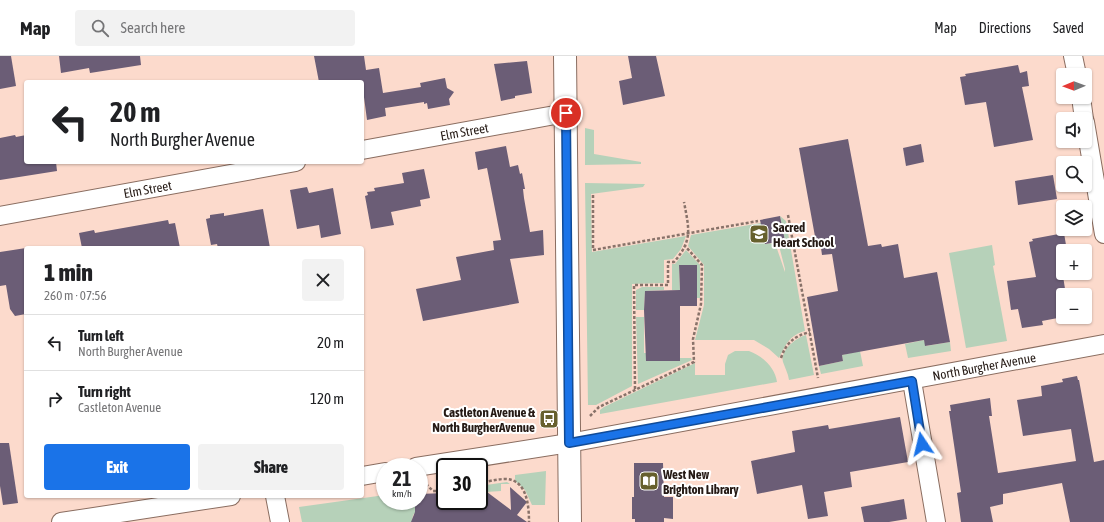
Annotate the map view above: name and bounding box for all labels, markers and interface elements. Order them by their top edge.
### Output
search box [75,10,355,46]
text: Map [20,17,51,39]
icon: search [89,17,111,39]
text: Search here [121,19,185,36]
text: Map [934,20,957,36]
text: Directions [979,20,1031,36]
text: Saved [1053,20,1084,36]
north arrow [1056,68,1092,104]
map controls [1056,68,1092,324]
icon: left [44,96,96,148]
text: 20 m [110,96,160,128]
pin [549,96,583,130]
icon: arrive [555,102,577,124]
button: sound [1056,112,1092,148]
street label: Elm Street [439,120,490,144]
text: North Burgher Avenue [110,129,255,150]
button: search [1056,156,1092,192]
street label: Elm Street [122,178,173,201]
button: layers [1056,200,1092,236]
place label: Sacred Heart School [773,220,835,250]
school or university icon: Sacred Heart School [748,223,770,245]
button: + [1056,244,1092,280]
text: 1 min [44,259,93,286]
button: close [302,259,344,301]
text: 260 m · 07:56 [44,288,107,303]
button: − [1056,288,1092,324]
text: Turn left [78,327,124,344]
icon: left [44,332,66,354]
text: 20 m [317,334,344,351]
text: North Burgher Avenue [78,344,183,359]
street label: North Burgher Avenue [931,350,1037,384]
text: Turn right [78,383,131,400]
icon: right [44,388,66,410]
text: 120 m [310,390,344,407]
text: Castleton Avenue [78,400,161,415]
place label: Castleton Avenue & North BurgherAvenue [432,405,535,435]
bus stop icon: Castleton Avenue & North BurgherAvenue [538,408,560,430]
position arrow [901,423,943,465]
button: Exit [44,444,190,490]
button: Share [198,444,344,490]
speed limit sign: 30 [436,458,488,510]
text: 21 [393,467,411,490]
place label: West New Brighton Library [662,467,739,497]
library icon: West New Brighton Library [638,470,660,492]
text: km/h [392,488,412,499]

